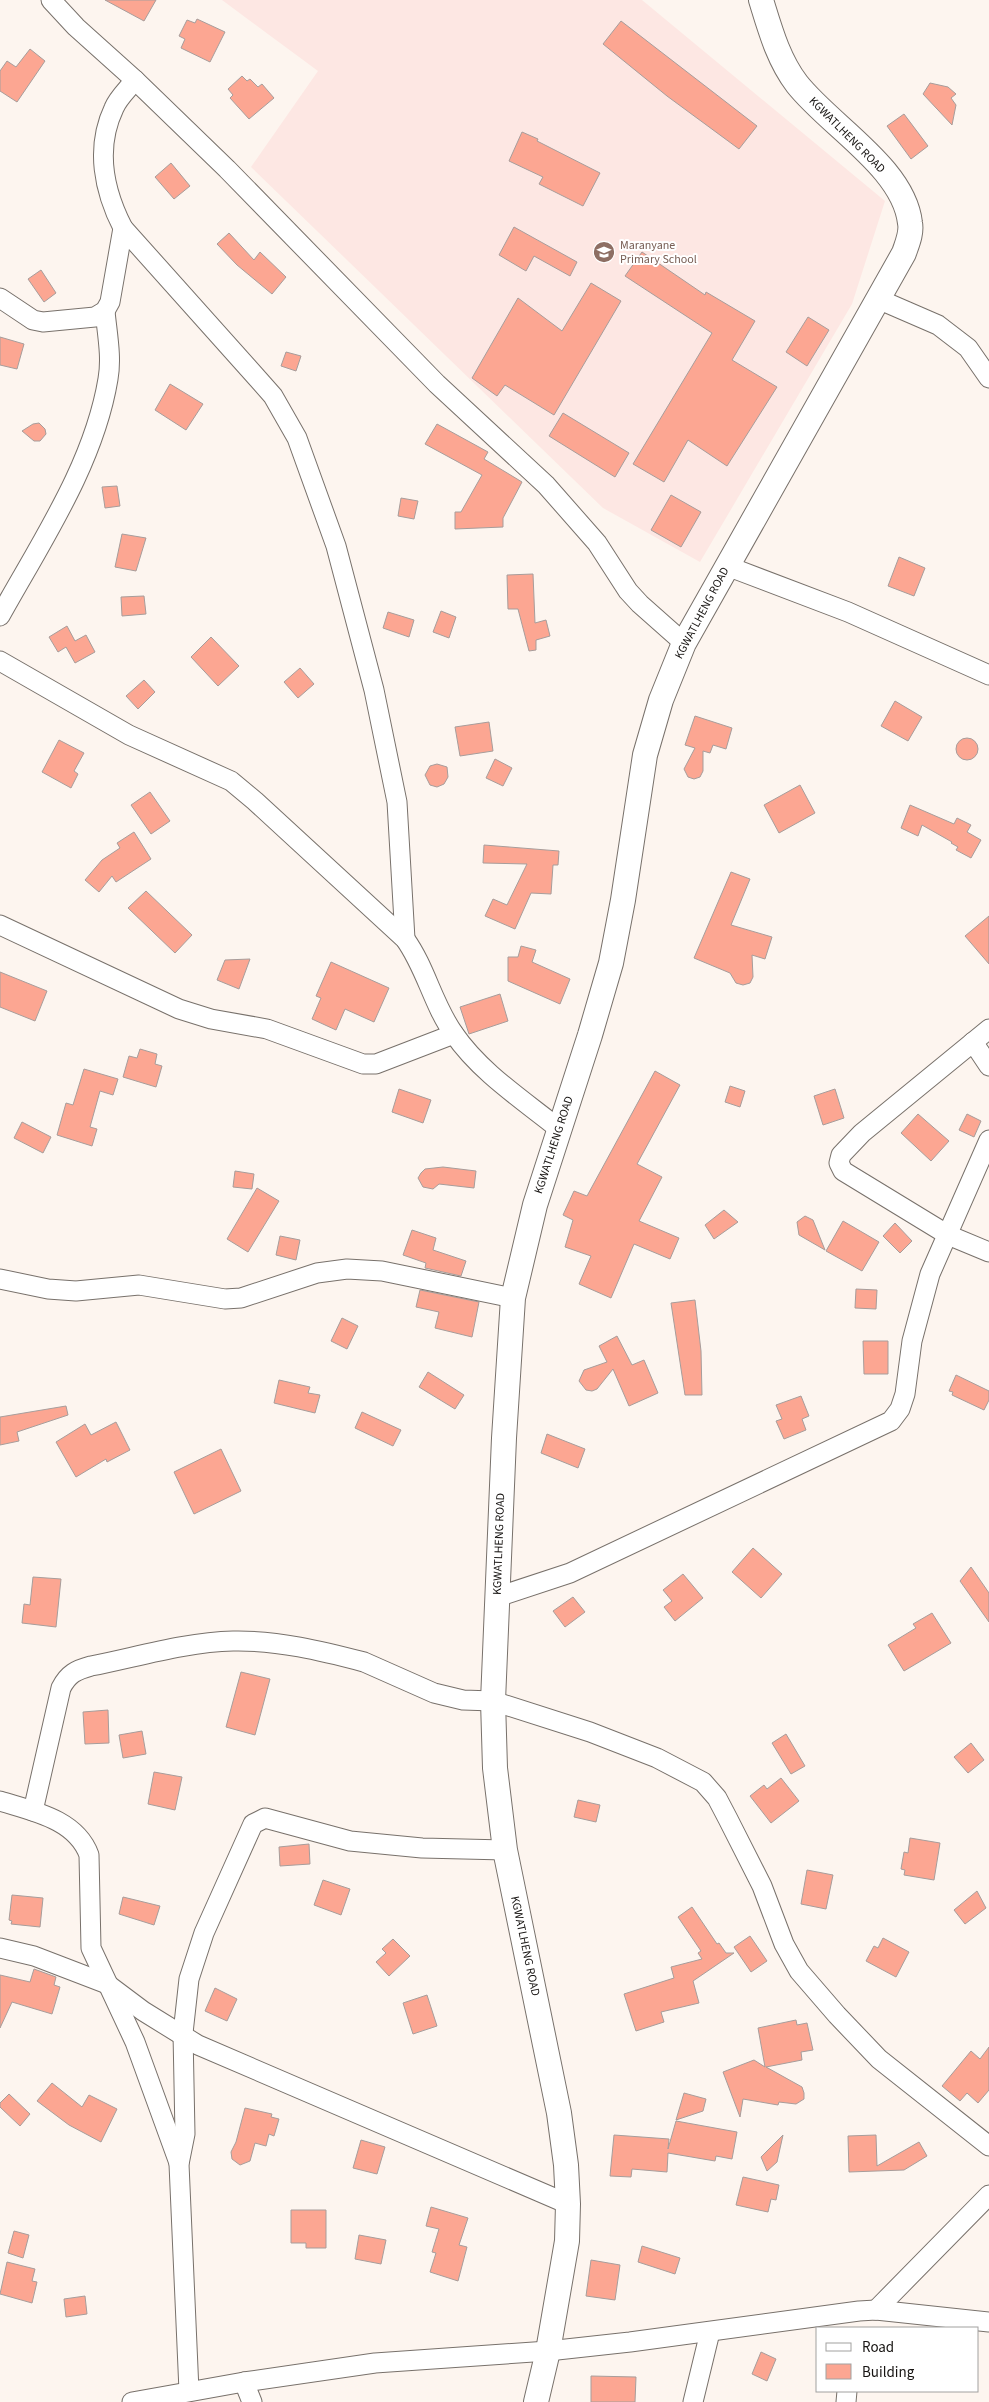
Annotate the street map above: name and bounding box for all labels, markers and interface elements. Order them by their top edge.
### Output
street label: KGWATLHENG ROAD [805,93,889,177]
place label: Maranyane Primary School [620,237,697,268]
school or university icon: Maranyane Primary School [592,240,616,264]
street label: KGWATLHENG ROAD [671,564,733,662]
street label: KGWATLHENG ROAD [530,1094,578,1196]
street label: KGWATLHENG ROAD [489,1493,509,1595]
street label: KGWATLHENG ROAD [506,1894,544,1998]
legend [816,2327,979,2392]
text: Road [862,2337,894,2358]
text: Building [862,2362,915,2383]

